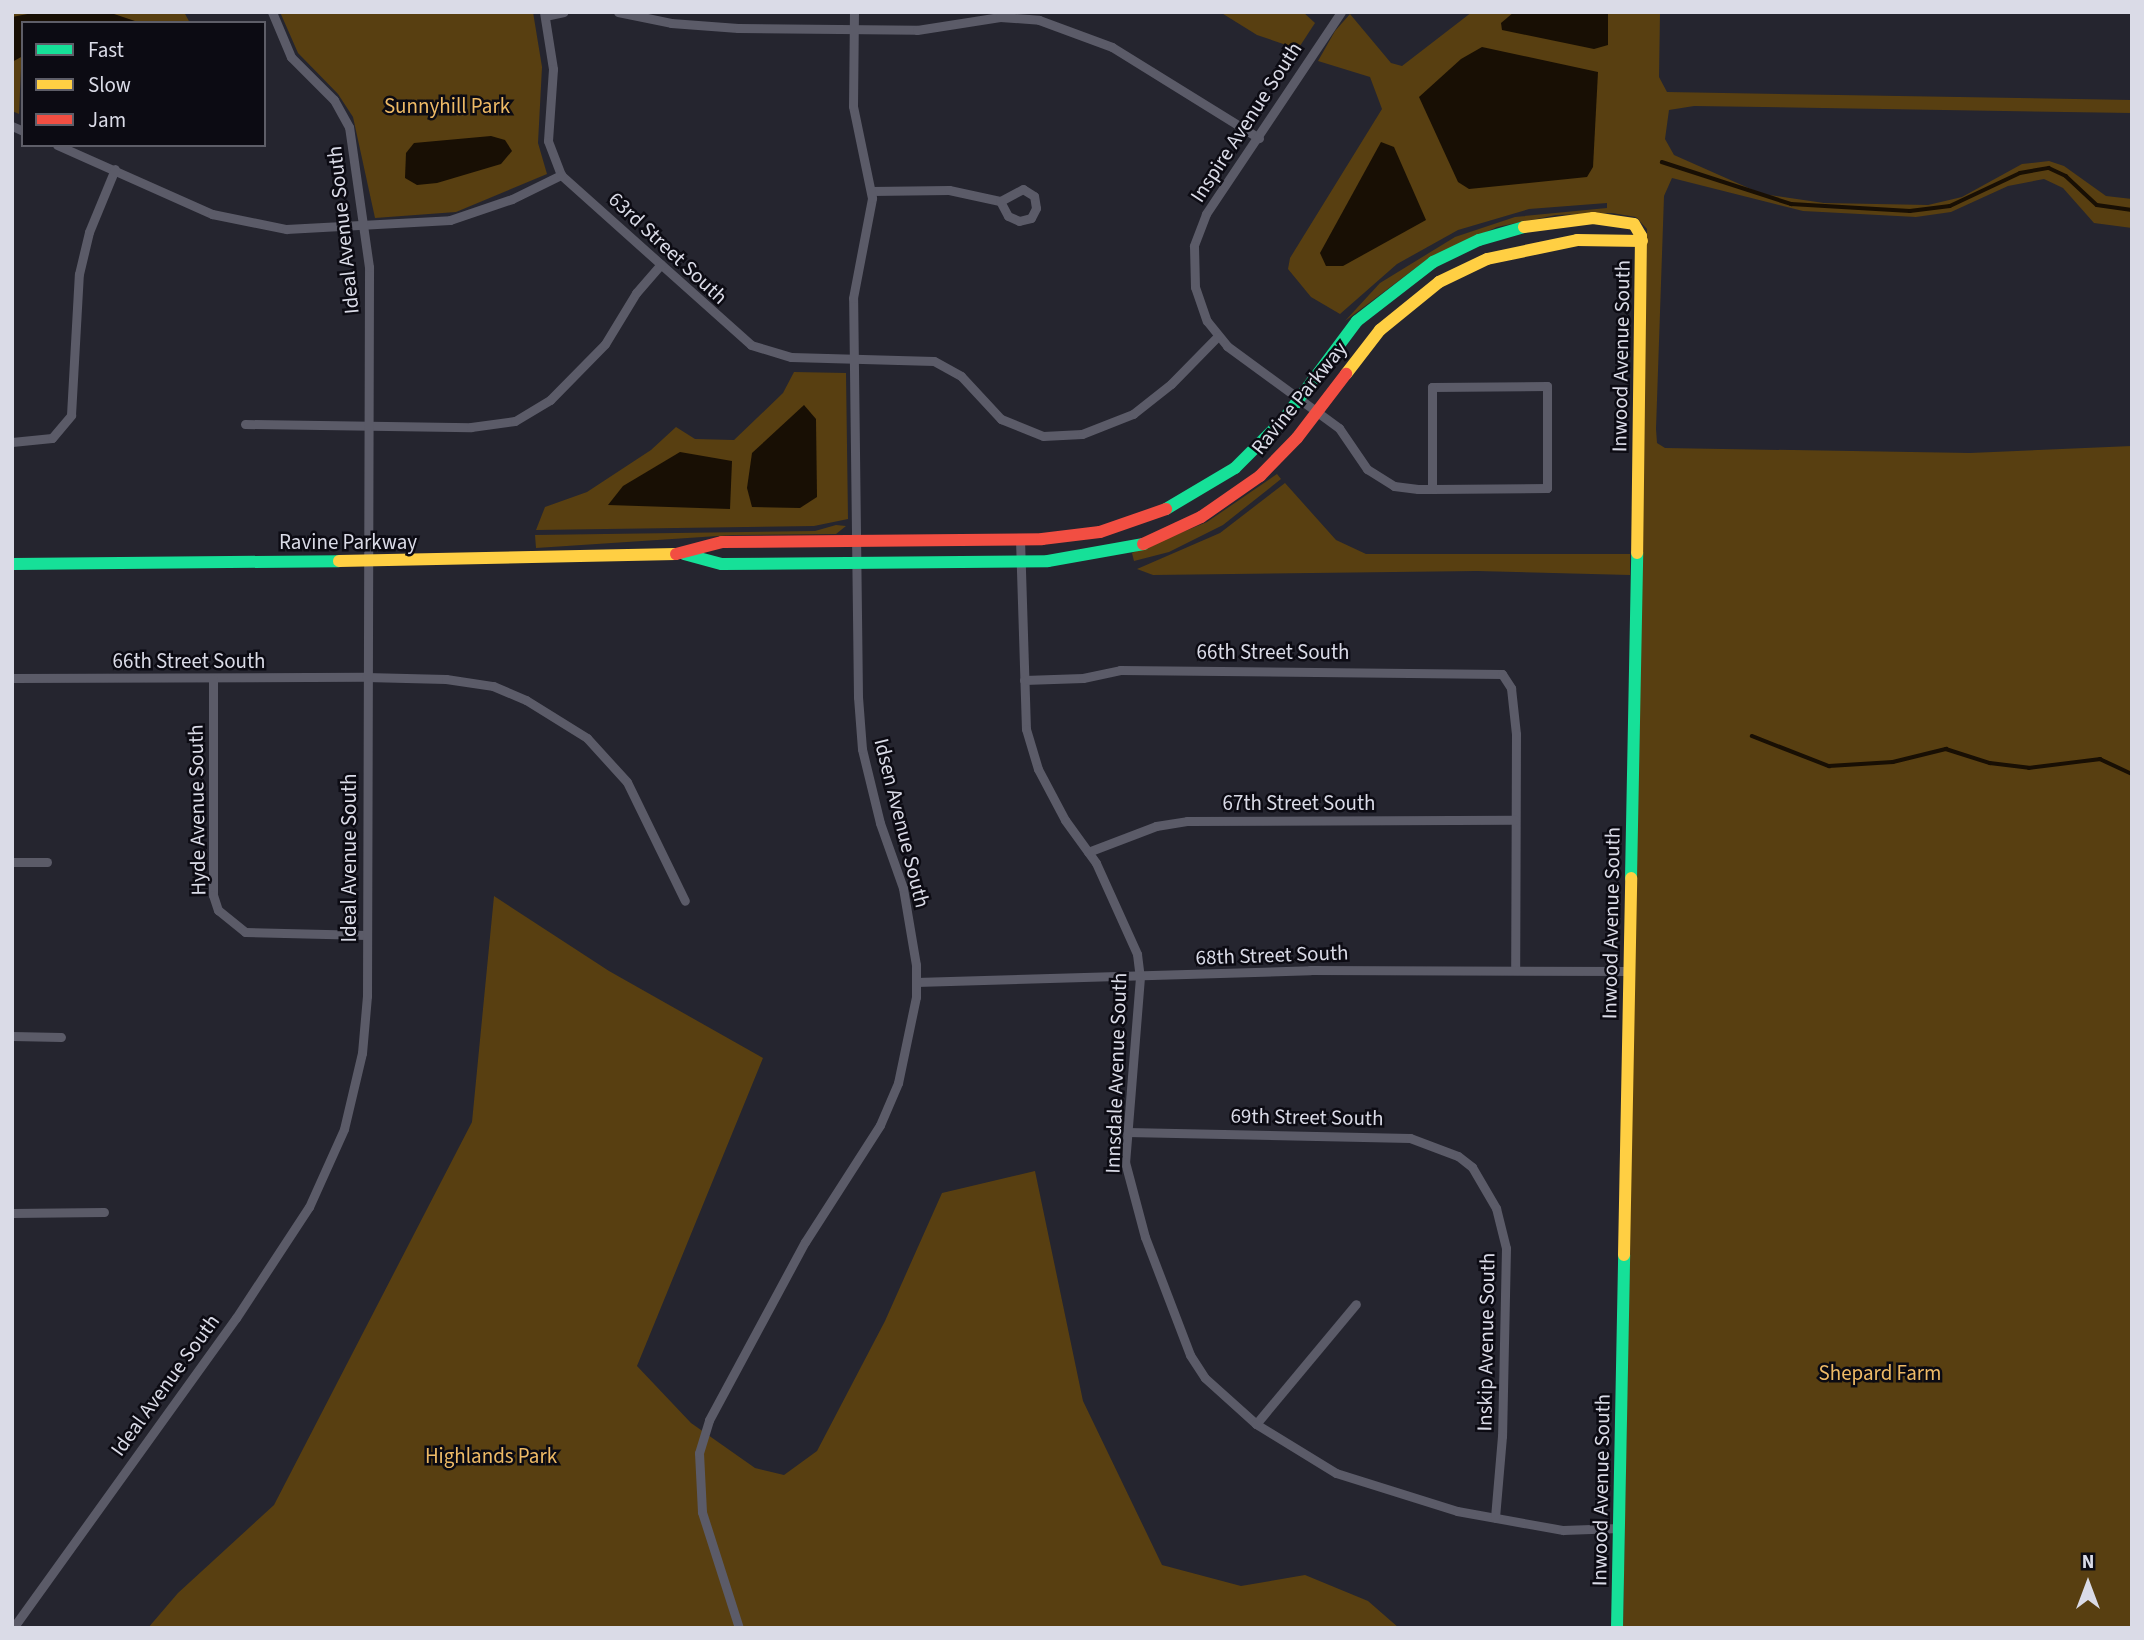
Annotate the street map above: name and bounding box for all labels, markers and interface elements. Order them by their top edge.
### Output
legend [21,21,266,147]
text: Fast [88,35,124,65]
street label: Inspire Avenue South [1185,37,1307,207]
text: Slow [88,70,131,100]
park label: Sunnyhill Park [384,93,510,119]
text: Jam [88,105,126,135]
street label: Ideal Avenue South [322,145,364,315]
street label: 63rd Street South [603,187,733,309]
street label: Inwood Avenue South [1607,260,1635,452]
street label: Ravine Parkway [1246,336,1352,460]
street label: Ravine Parkway [279,529,417,555]
street label: 66th Street South [1197,639,1349,665]
street label: 66th Street South [113,648,265,674]
street label: Hyde Avenue South [183,724,211,896]
street label: Idsen Avenue South [869,736,935,910]
street label: Ideal Avenue South [336,774,362,942]
street label: 67th Street South [1223,790,1375,816]
street label: Inwood Avenue South [1597,827,1625,1019]
street label: 68th Street South [1195,940,1349,970]
street label: Innsdale Avenue South [1100,972,1132,1174]
street label: 69th Street South [1230,1103,1384,1131]
street label: Inskip Avenue South [1472,1252,1500,1432]
street label: Ideal Avenue South [105,1309,225,1461]
park label: Shepard Farm [1819,1360,1941,1386]
street label: Inwood Avenue South [1587,1394,1615,1586]
park label: Highlands Park [425,1443,557,1469]
north arrow [2053,1549,2123,1619]
text: N [2082,1549,2094,1576]

